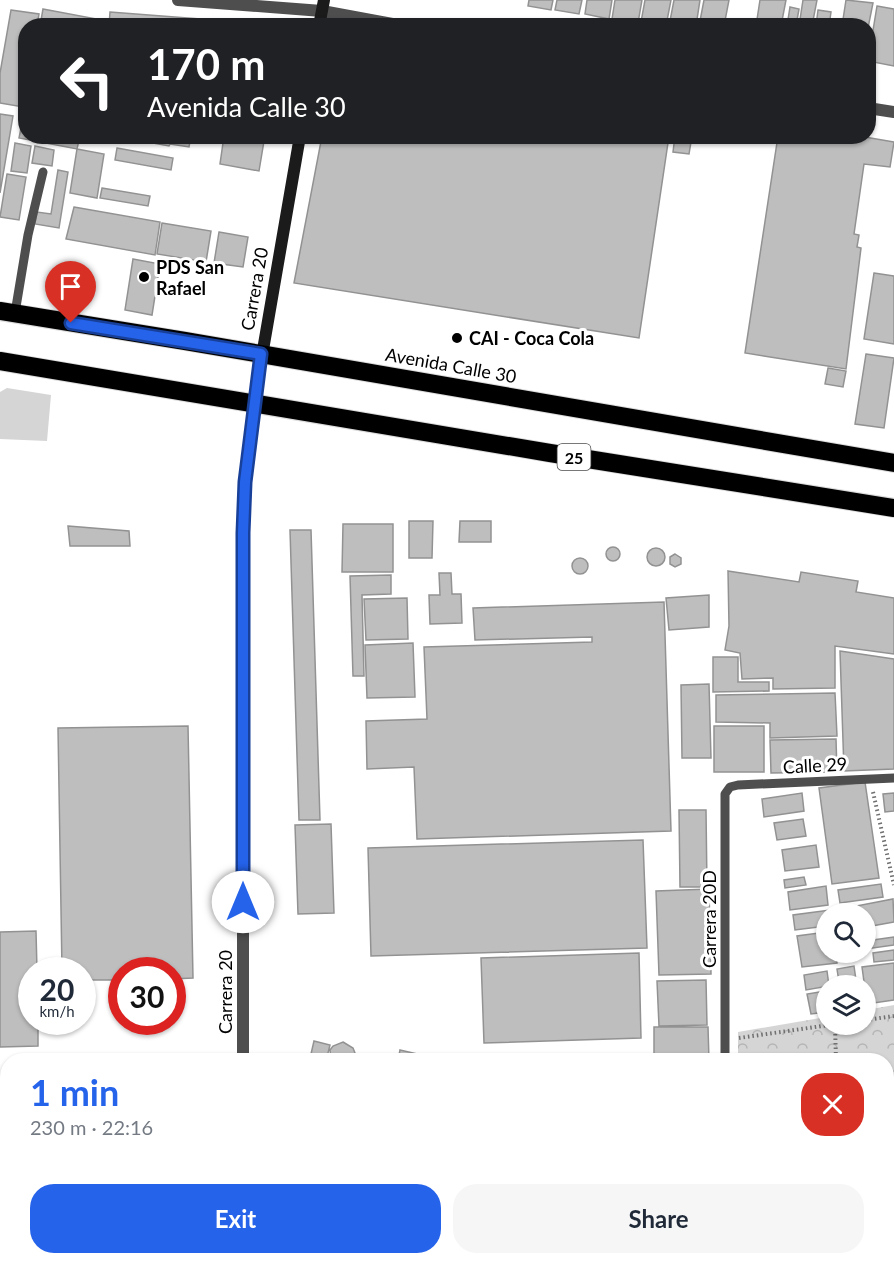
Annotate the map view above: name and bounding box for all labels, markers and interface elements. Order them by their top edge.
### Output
text: 170 m [147,39,265,89]
icon: left [48,42,126,120]
text: Avenida Calle 30 [147,90,346,123]
street label: Carrera 20 [236,246,272,332]
place label: PDS San Rafael [156,256,224,299]
pin [45,261,96,323]
icon: arrive [54,270,87,303]
marker: PDS San Rafael [137,270,151,284]
place label: CAI - Coca Cola [469,327,594,349]
marker: CAI - Coca Cola [450,331,464,345]
street label: Avenida Calle 30 [384,343,518,387]
road number: 25 [558,444,590,470]
street label: Calle 29 [782,752,848,778]
position arrow [211,870,275,934]
street label: Carrera 20D [698,870,720,968]
map controls [816,903,876,1035]
button: search [816,903,876,963]
street label: Carrera 20 [214,950,236,1034]
speed limit sign: 30 [108,957,186,1035]
text: 20 [40,971,74,1007]
button: layers [816,975,876,1035]
text: km/h [39,1002,75,1020]
text: 1 min [30,1070,119,1114]
button: close [801,1073,864,1136]
text: 230 m · 22:16 [30,1115,153,1139]
button: Exit [30,1184,441,1253]
button: Share [453,1184,864,1253]

